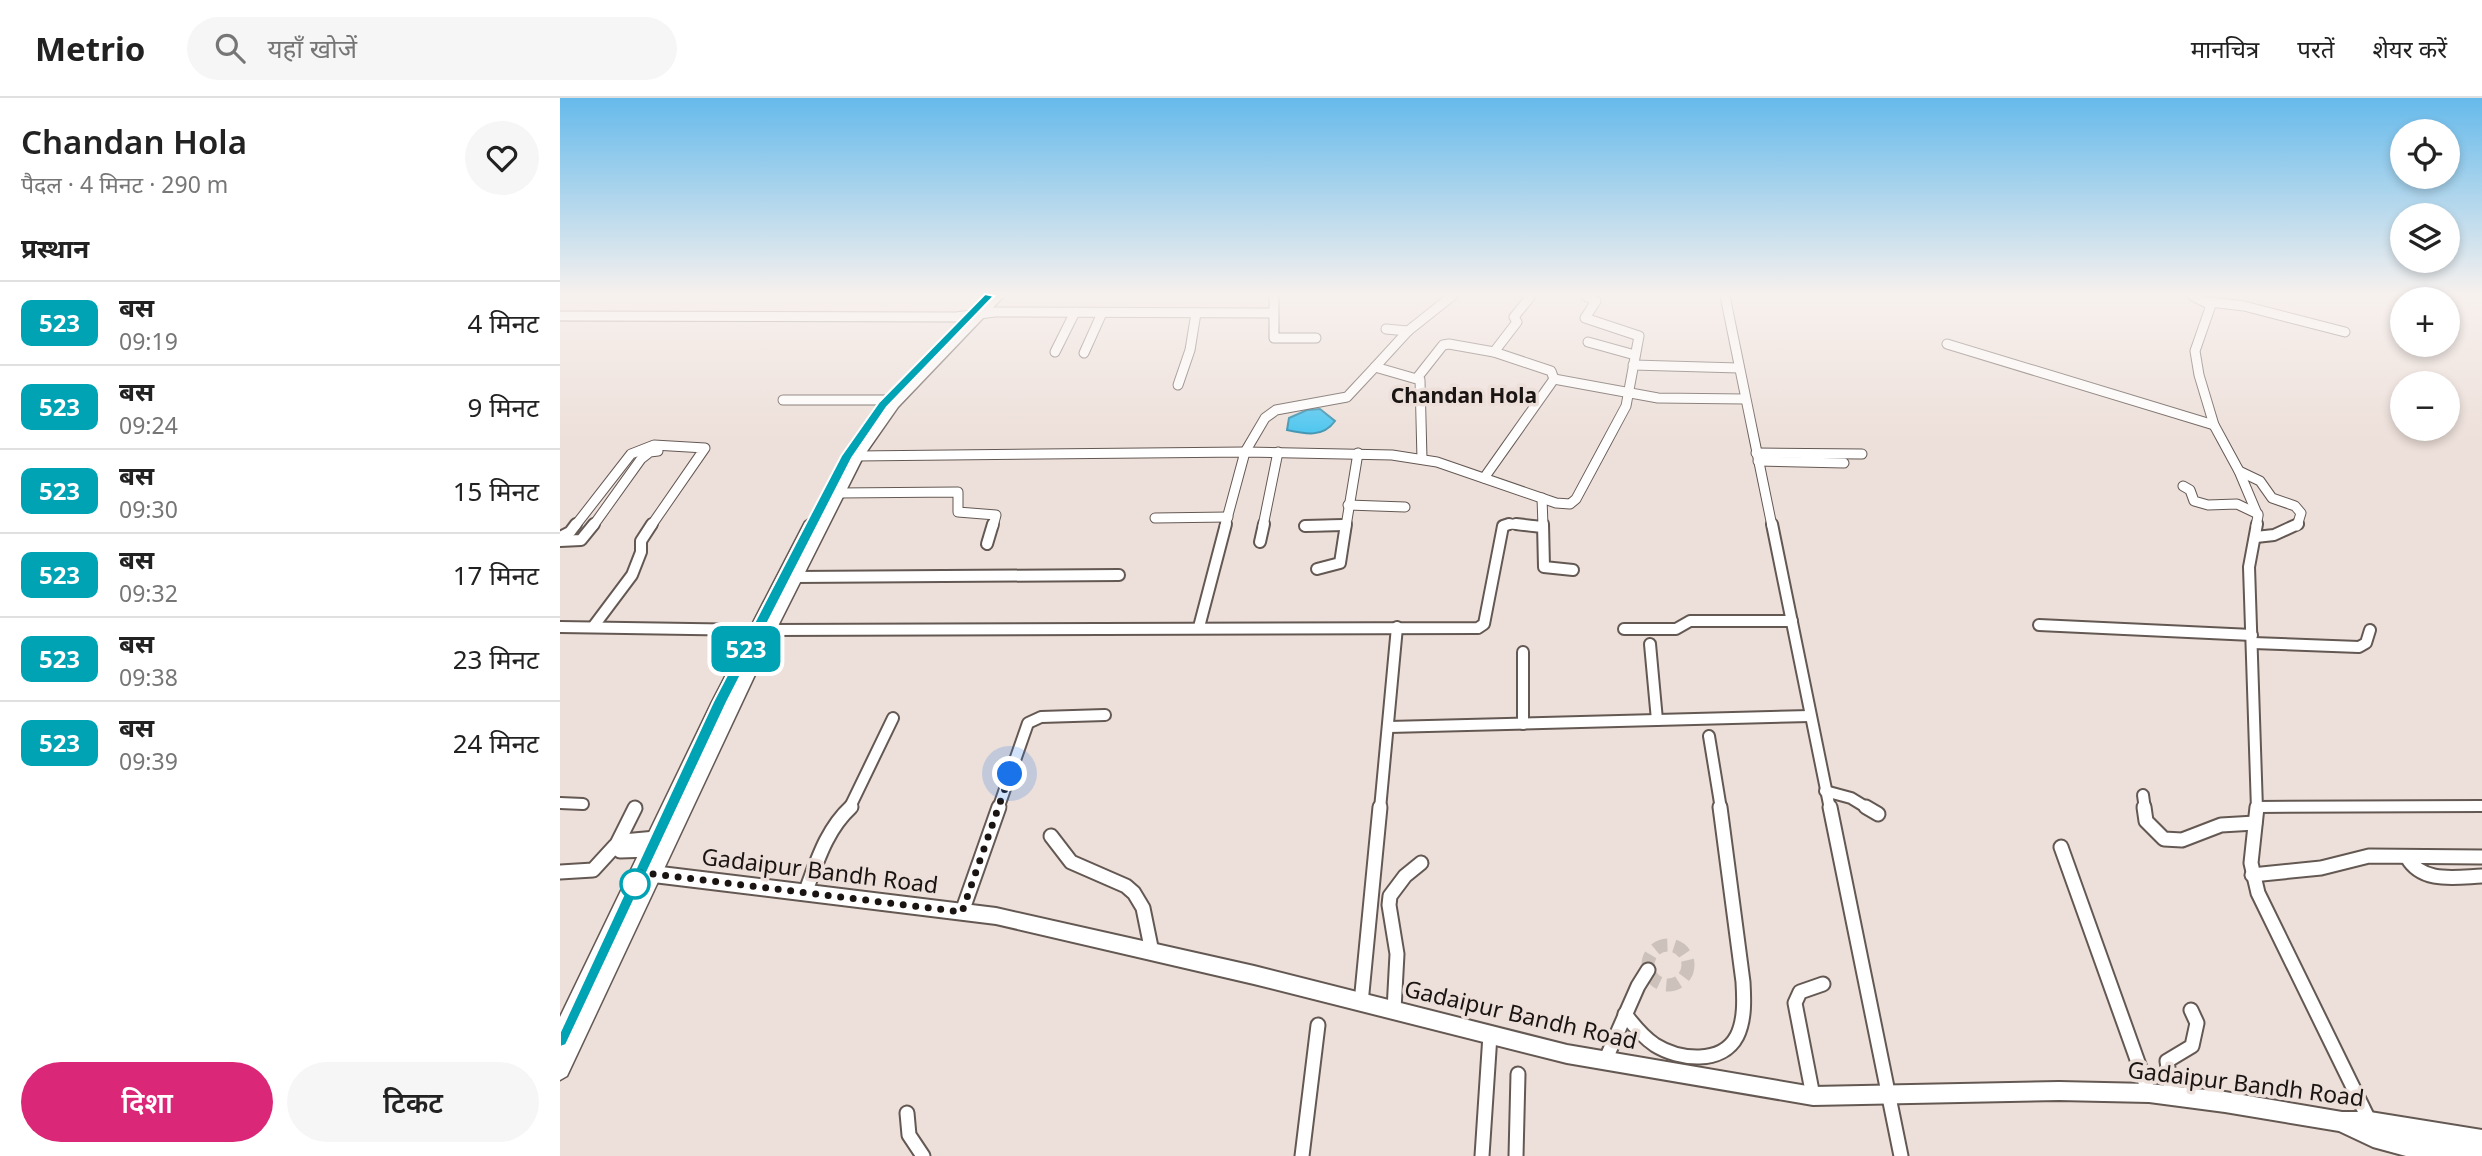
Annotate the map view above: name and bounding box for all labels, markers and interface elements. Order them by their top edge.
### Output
search box [187,17,677,80]
text: Metrio [35,26,145,71]
icon: search [211,29,249,67]
text: यहाँ खोजें [267,30,357,66]
text: मानचित्र [2191,32,2259,65]
text: परतें [2297,32,2334,65]
text: शेयर करें [2372,32,2447,65]
text: Chandan Hola [21,119,247,164]
map controls [2390,119,2460,441]
button: locate [2390,119,2460,189]
button: heart [465,121,539,195]
text: पैदल · 4 मिनट · 290 m [21,168,228,200]
button: layers [2390,203,2460,273]
text: प्रस्थान [21,230,89,266]
button: + [2390,287,2460,357]
text: बस [119,289,154,325]
text: 4 मिनट [468,305,539,341]
text: 523 [39,306,80,339]
text: 09:19 [119,325,178,357]
button: − [2390,371,2460,441]
text: बस [119,373,154,409]
district label: Chandan Hola [1391,381,1537,409]
text: 9 मिनट [468,389,539,425]
text: 523 [39,390,80,423]
text: 09:24 [119,409,178,441]
text: बस [119,457,154,493]
text: 15 मिनट [453,473,539,509]
text: 523 [39,474,80,507]
text: 09:30 [119,493,178,525]
text: बस [119,541,154,577]
text: 17 मिनट [453,557,539,593]
text: 523 [39,558,80,591]
text: 09:32 [119,577,178,609]
text: बस [119,625,154,661]
line badge: 523 [706,626,786,672]
text: 523 [725,632,767,665]
text: 23 मिनट [453,641,539,677]
text: 523 [39,642,80,675]
text: 09:38 [119,661,178,693]
text: बस [119,709,154,745]
text: 24 मिनट [453,725,539,761]
text: 523 [39,726,80,759]
text: 09:39 [119,745,178,777]
your location [992,756,1027,791]
street label: Gadaipur Bandh Road [700,840,940,900]
unlabelled marker [620,869,650,899]
street label: Gadaipur Bandh Road [1401,972,1641,1056]
street label: Gadaipur Bandh Road [2126,1053,2366,1113]
button: दिशा [21,1062,273,1142]
button: टिकट [287,1062,539,1142]

